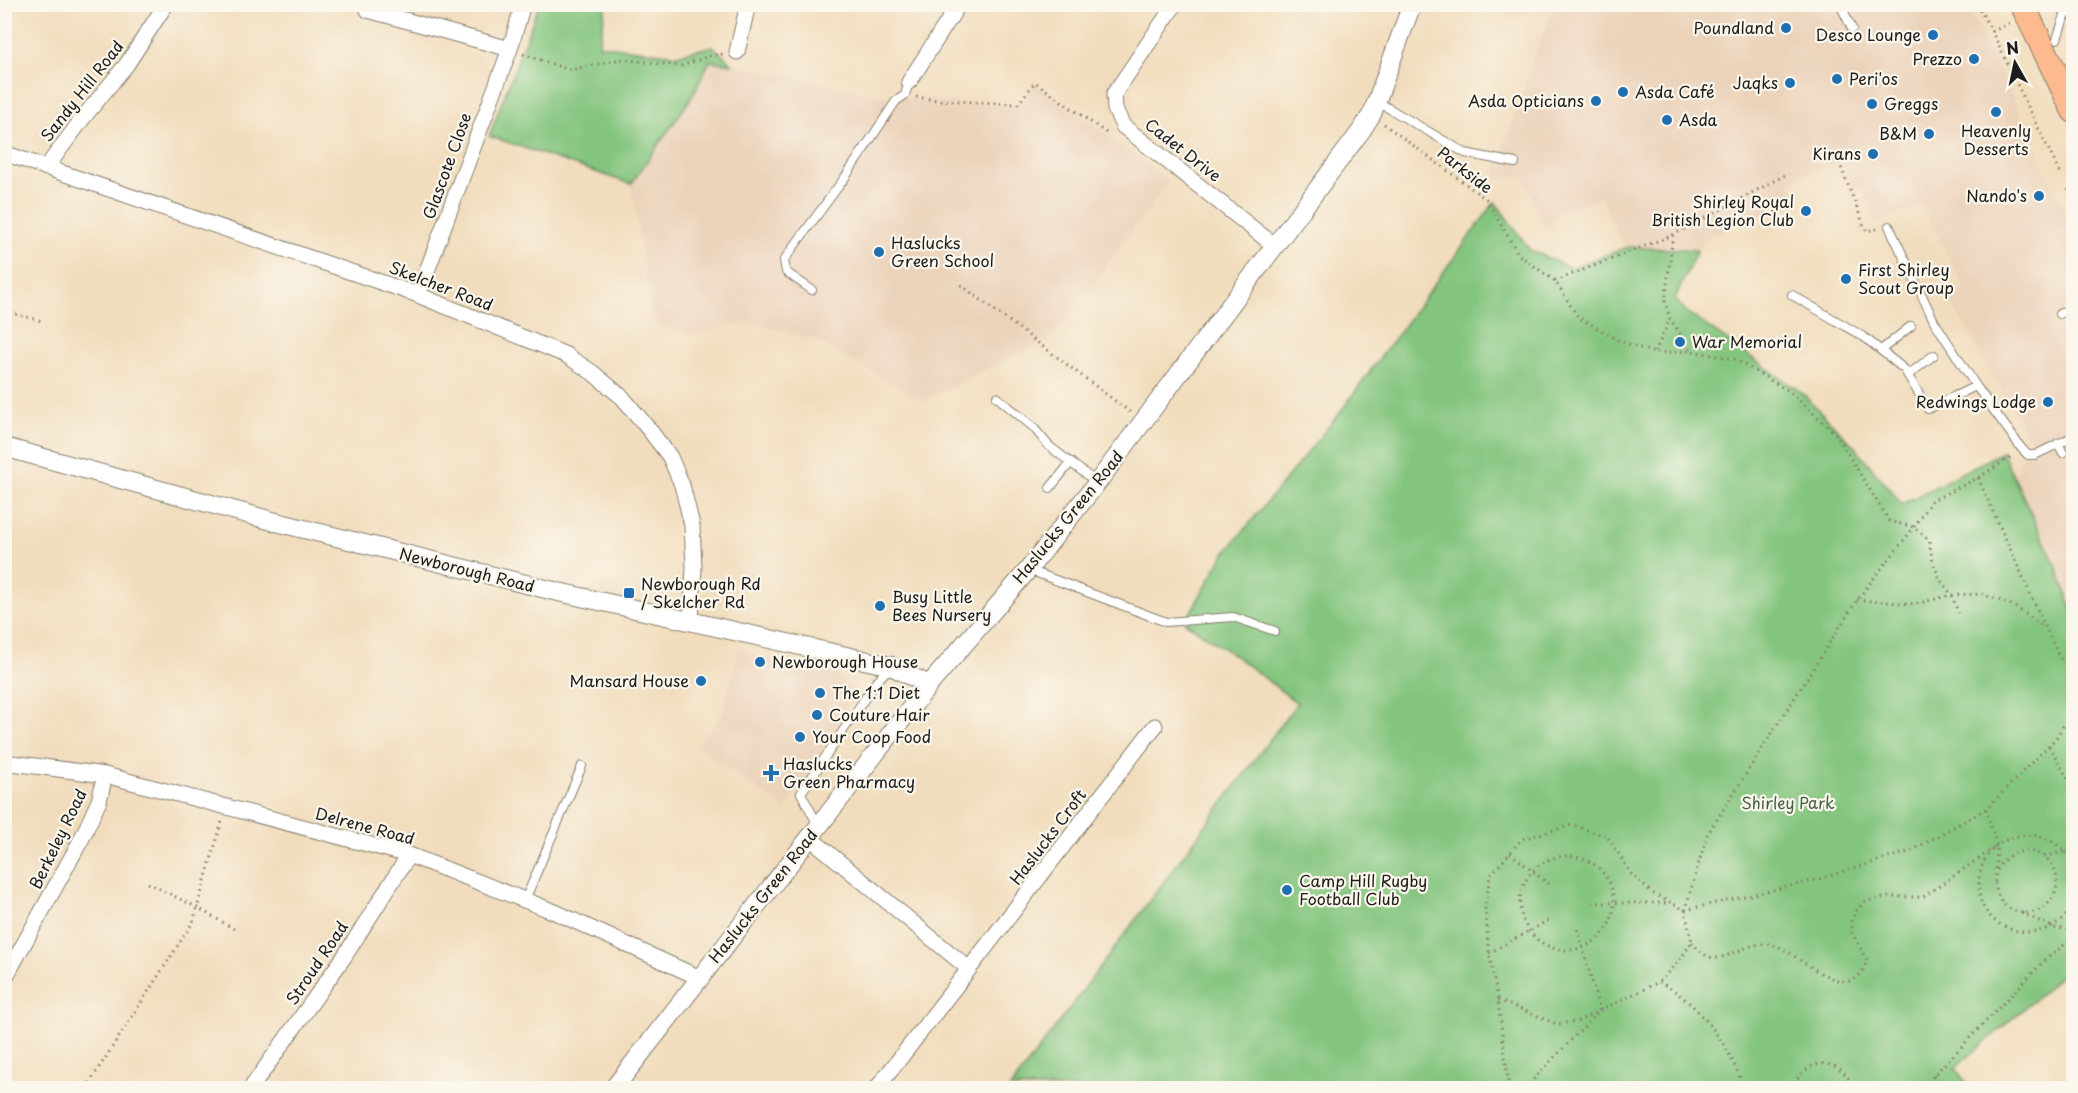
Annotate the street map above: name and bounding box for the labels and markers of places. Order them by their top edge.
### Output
place label: Poundland [1694,15,1774,39]
marker: Poundland [1779,21,1793,35]
place label: Desco Lounge [1816,22,1921,46]
marker: Desco Lounge [1926,28,1940,42]
place label: Prezzo [1912,46,1962,70]
marker: Prezzo [1967,52,1981,66]
place label: Peri'os [1849,66,1898,90]
place label: Jaqks [1733,70,1778,94]
marker: Peri'os [1830,72,1844,86]
marker: Jaqks [1783,76,1797,90]
place label: Asda Café [1635,79,1714,103]
marker: Asda Café [1616,85,1630,99]
place label: Asda Opticians [1468,88,1584,112]
place label: Greggs [1884,91,1938,115]
marker: Asda Opticians [1589,94,1603,108]
marker: Greggs [1865,97,1879,111]
marker: Heavenly Desserts [1989,105,2003,119]
place label: Asda [1679,107,1718,131]
marker: Asda [1660,113,1674,127]
place label: Heavenly Desserts [1961,118,2031,160]
place label: B&M [1879,121,1917,145]
marker: B&M [1922,127,1936,141]
place label: Kirans [1812,141,1861,165]
marker: Kirans [1866,147,1880,161]
place label: Nando's [1966,183,2027,207]
place label: Shirley Royal British Legion Club [1651,189,1794,231]
marker: Nando's [2032,189,2046,203]
marker: Shirley Royal British Legion Club [1799,204,1813,218]
place label: Haslucks Green School [891,230,994,272]
marker: Haslucks Green School [872,245,886,259]
place label: First Shirley Scout Group [1858,257,1954,299]
marker: First Shirley Scout Group [1839,272,1853,286]
place label: War Memorial [1692,329,1802,353]
marker: War Memorial [1673,335,1687,349]
place label: Redwings Lodge [1916,389,2036,413]
marker: Redwings Lodge [2041,395,2055,409]
place label: Newborough Rd / Skelcher Rd [641,571,761,613]
place label: Busy Little Bees Nursery [892,584,991,626]
marker: Newborough Rd / Skelcher Rd [622,586,636,600]
marker: Busy Little Bees Nursery [873,599,887,613]
place label: Newborough House [772,649,918,673]
marker: Newborough House [753,655,767,669]
place label: Mansard House [570,668,689,692]
marker: Mansard House [694,674,708,688]
place label: The 1:1 Diet [832,680,920,704]
marker: The 1:1 Diet [813,686,827,700]
place label: Couture Hair [829,702,930,726]
marker: Couture Hair [810,708,824,722]
place label: Your Coop Food [812,724,931,748]
marker: Your Coop Food [793,730,807,744]
place label: Haslucks Green Pharmacy [783,751,915,793]
marker: Haslucks Green Pharmacy [764,766,778,780]
place label: Camp Hill Rugby Football Club [1299,868,1427,910]
marker: Camp Hill Rugby Football Club [1280,883,1294,897]

